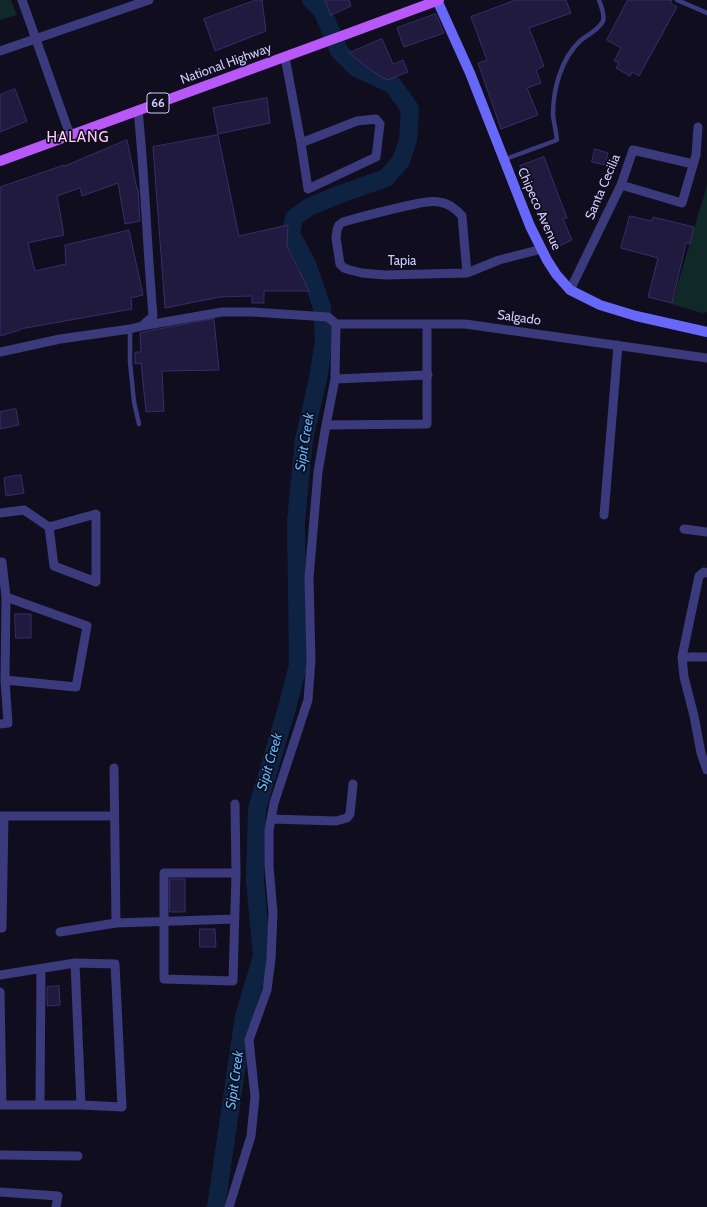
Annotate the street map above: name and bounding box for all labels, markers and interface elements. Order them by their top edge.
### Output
street label: National Highway [178,40,274,88]
road number: 66 [147,93,169,113]
district label: HALANG [46,129,110,147]
street label: Santa Cecilia [582,152,624,222]
street label: Chipeco Avenue [514,165,564,253]
street label: Tapia [388,253,416,269]
street label: Salgado [496,307,542,329]
water label: Sipit Creek [292,412,318,472]
water label: Sipit Creek [254,731,286,793]
water label: Sipit Creek [223,1050,247,1110]

